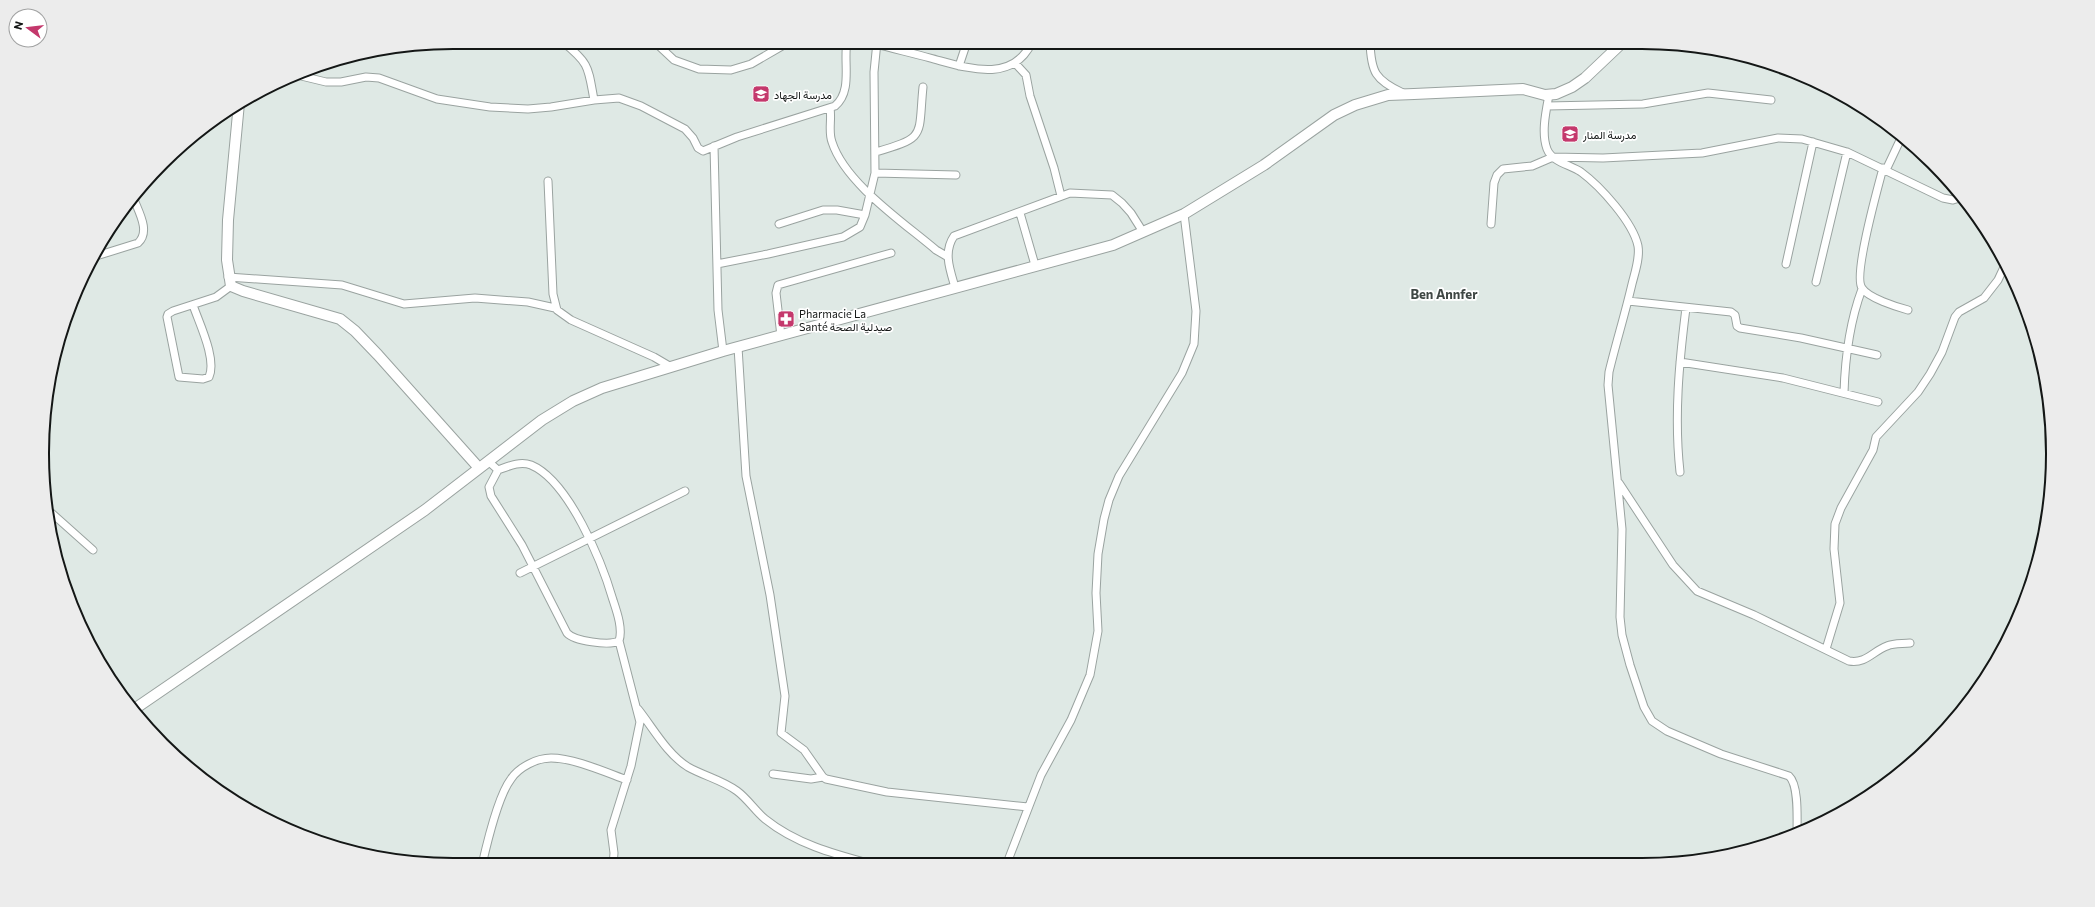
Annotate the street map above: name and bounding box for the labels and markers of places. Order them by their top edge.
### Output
school or university icon: مدرسة الجهاد [751,84,771,104]
place label: مدرسة الجهاد [774,88,832,102]
school or university icon: مدرسة المنار [1560,124,1580,144]
place label: مدرسة المنار [1582,128,1637,142]
place label: Pharmacie La Santé صيدلية الصحة [799,307,892,334]
pharmacy icon: Pharmacie La Santé صيدلية الصحة [776,309,796,329]

